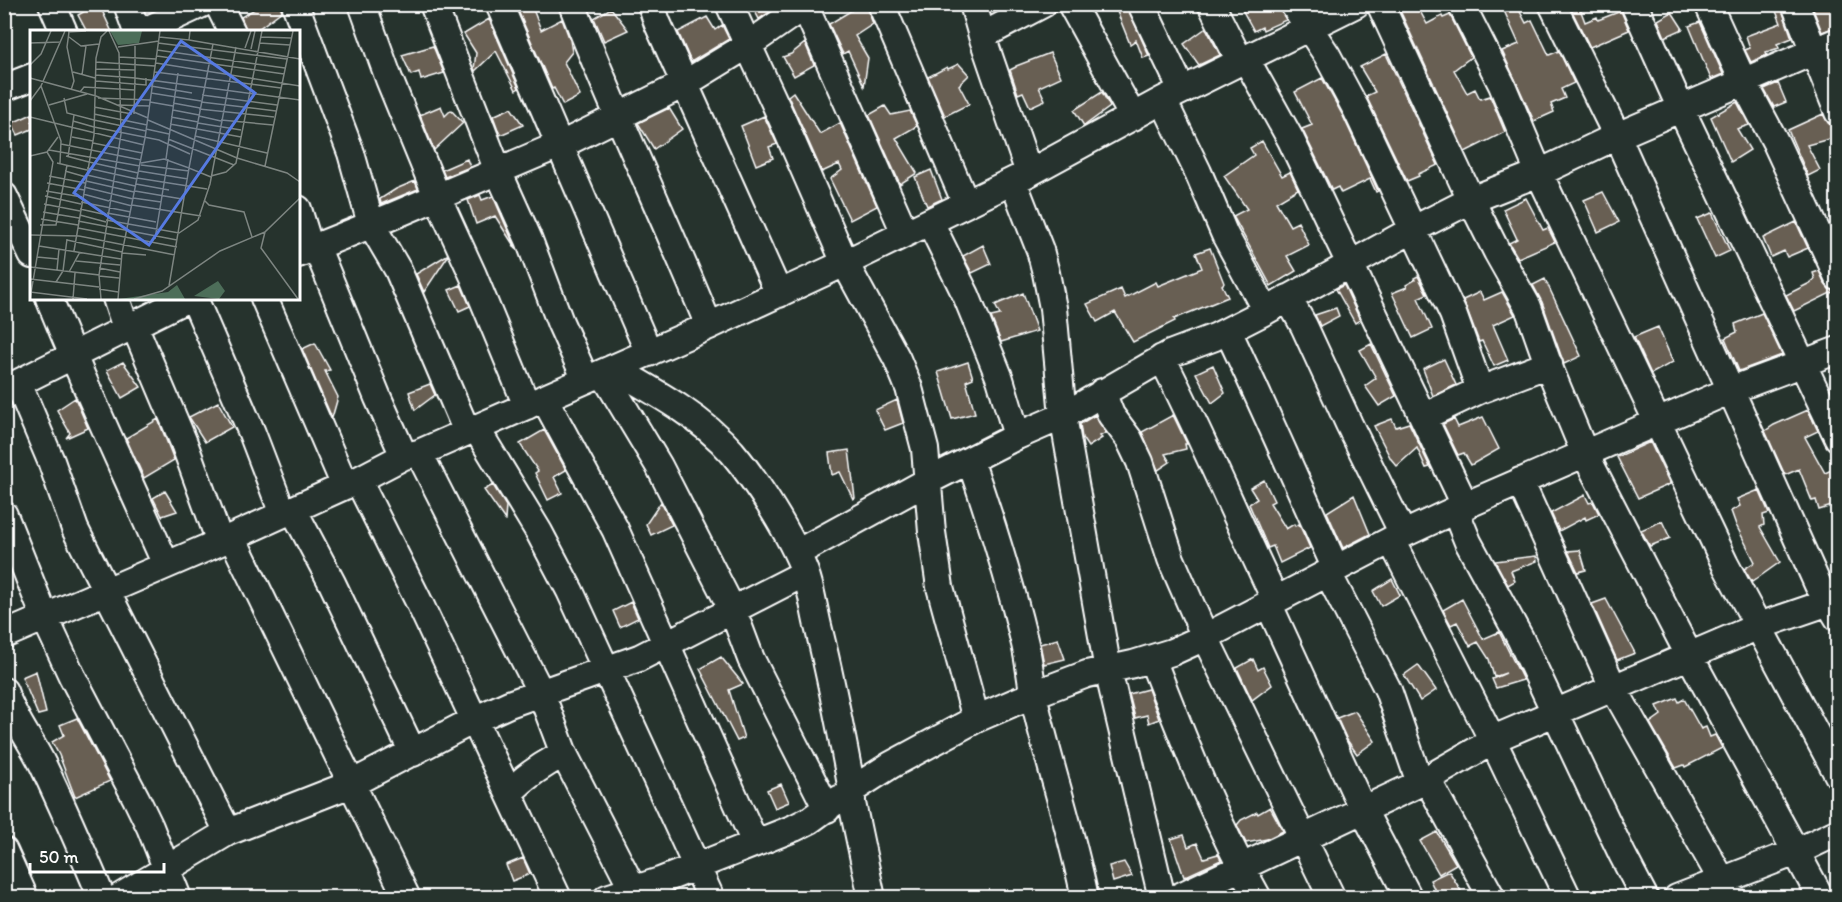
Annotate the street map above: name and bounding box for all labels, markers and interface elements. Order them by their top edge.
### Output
inset map [30,30,300,300]
scale bar [30,836,164,874]
text: 50 m [39,846,79,868]

